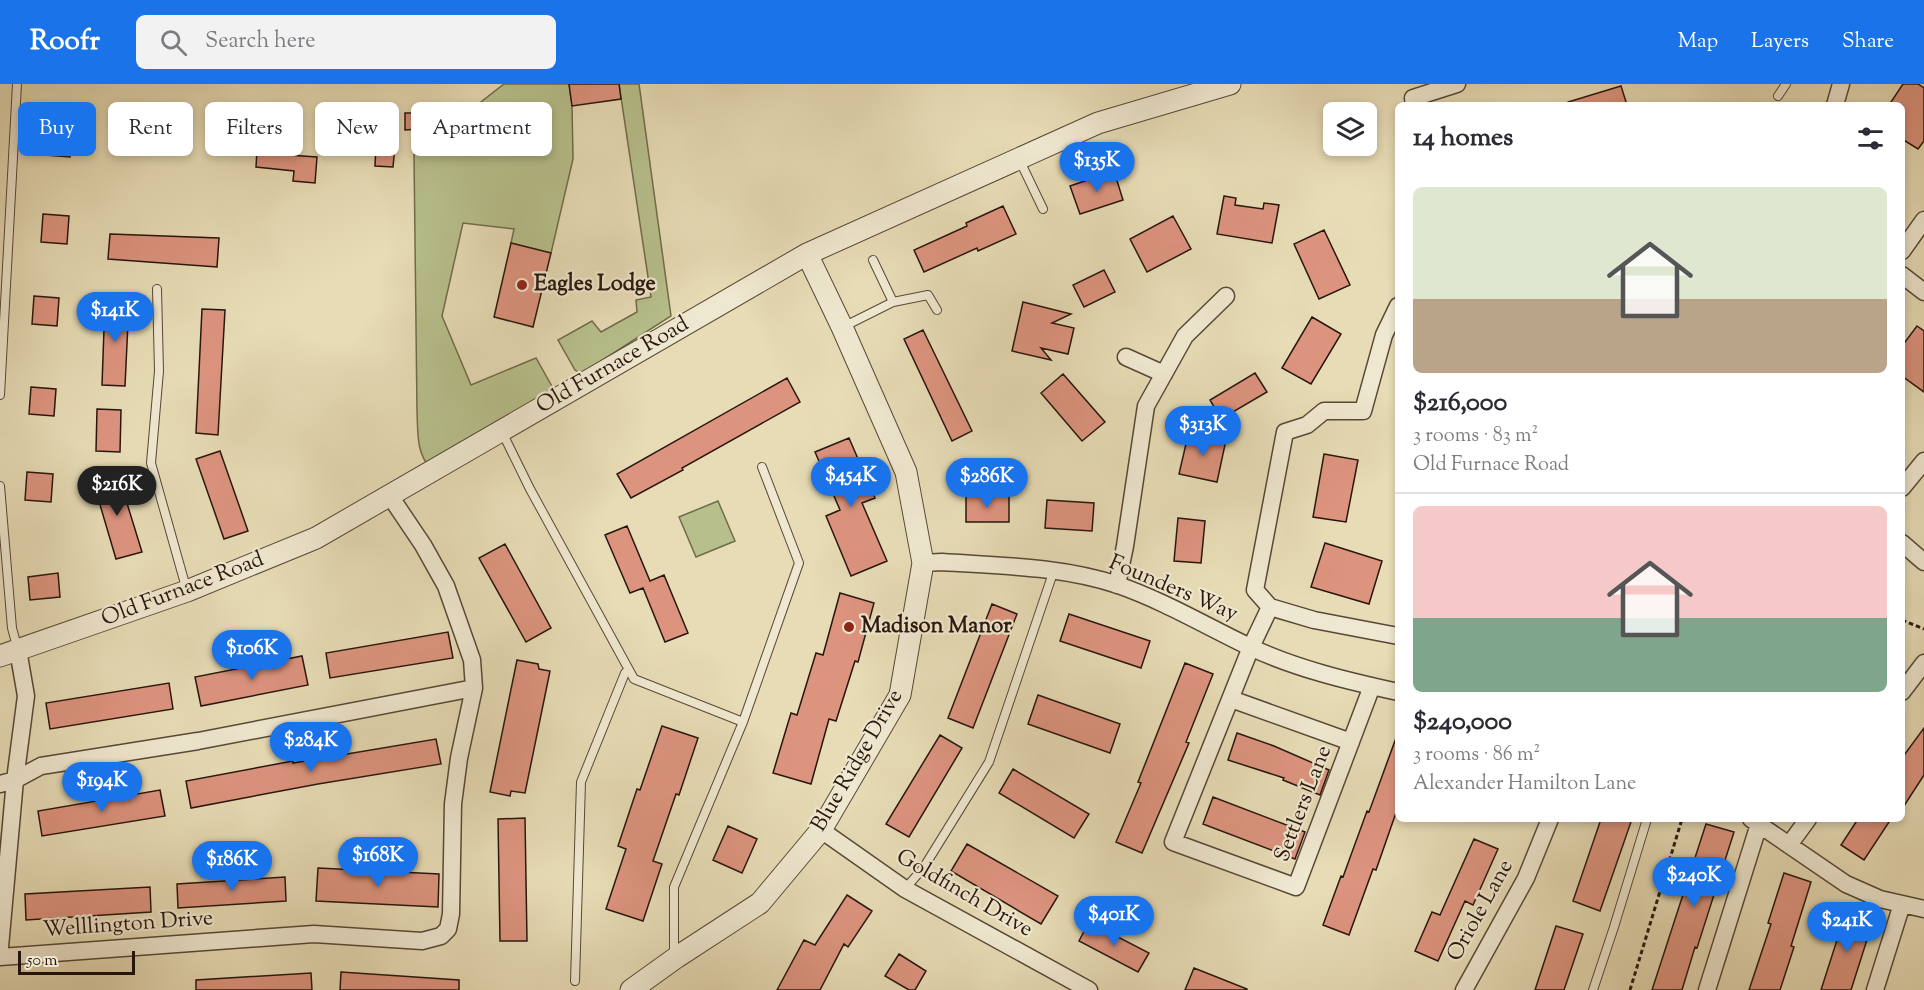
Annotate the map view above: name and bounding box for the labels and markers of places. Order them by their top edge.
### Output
pin: $135K [1055,142,1139,193]
place label: Eagles Lodge [534,269,656,301]
marker: Eagles Lodge [515,278,529,292]
pin: $141K [73,292,157,343]
pin: $313K [1161,406,1245,457]
pin: $454K [809,457,893,508]
pin: $286K [945,458,1029,509]
pin: $216K [75,466,159,517]
place label: Madison Manor [861,611,1012,643]
marker: Madison Manor [842,620,856,634]
pin: $106K [210,630,294,681]
pin: $284K [269,722,353,773]
pin: $194K [60,762,144,813]
pin: $168K [336,837,420,888]
pin: $186K [190,841,274,892]
pin: $240K [1652,857,1736,908]
pin: $401K [1072,896,1156,947]
pin: $241K [1805,902,1889,953]

